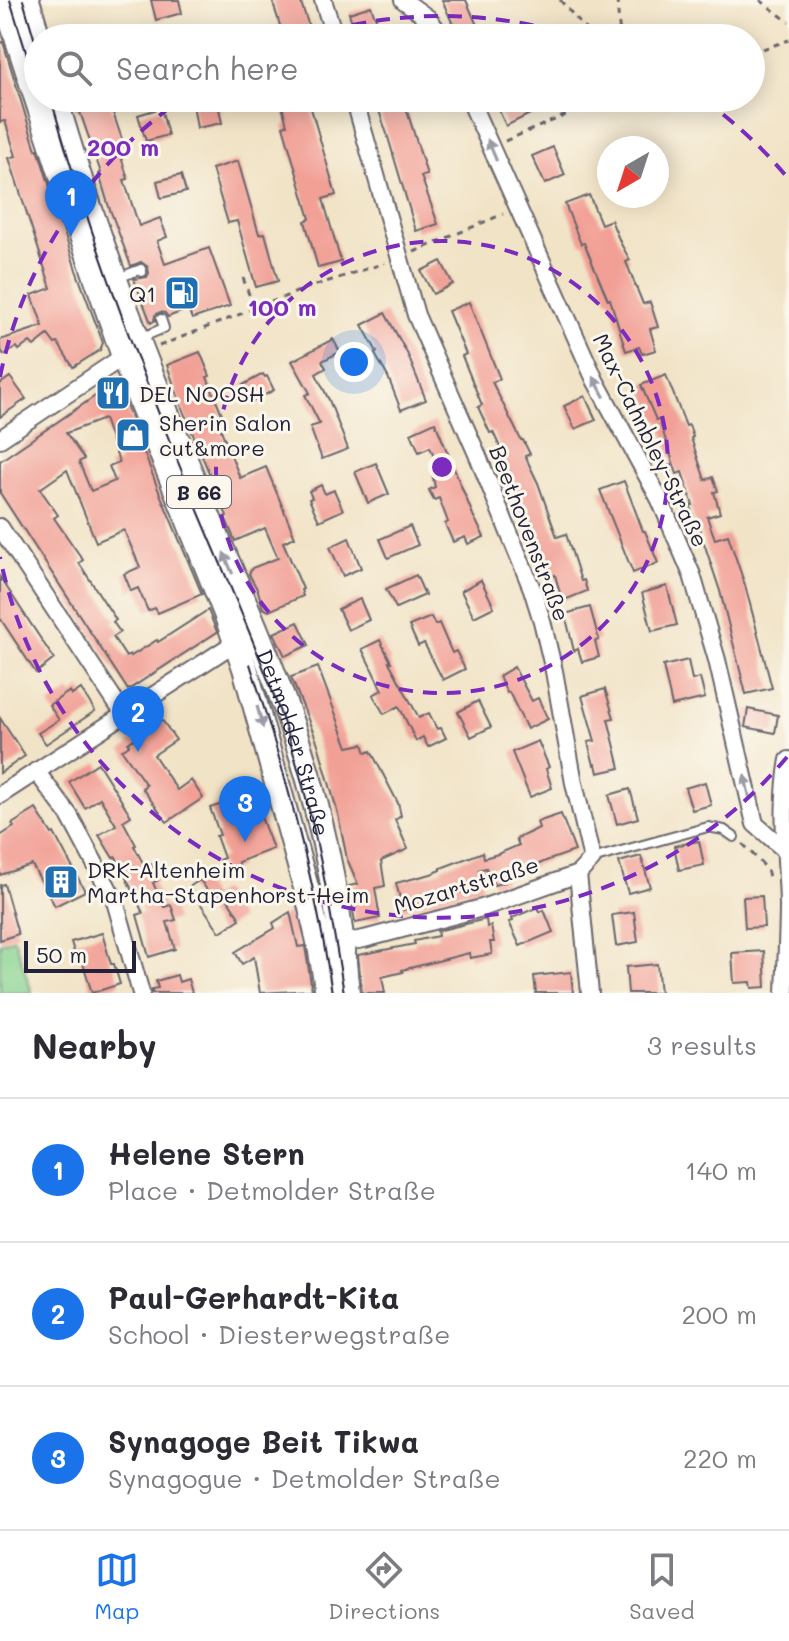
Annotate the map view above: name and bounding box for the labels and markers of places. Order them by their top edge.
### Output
pin: 1 [45,170,97,236]
fuel station icon: Q1 [163,274,201,312]
place label: Q1 [129,279,156,308]
restaurant icon: DEL NOOSH [94,374,132,412]
place label: DEL NOOSH [139,379,265,408]
place label: Sherin Salon cut&more [159,408,291,462]
shop icon: Sherin Salon cut&more [114,416,152,454]
centre of rings [428,453,456,481]
pin: 2 [112,686,164,752]
pin: 3 [219,776,271,842]
place label: DRK-Altenheim Martha-Stapenhorst-Heim [87,855,369,909]
building icon: DRK-Altenheim Martha-Stapenhorst-Heim [42,863,80,901]

